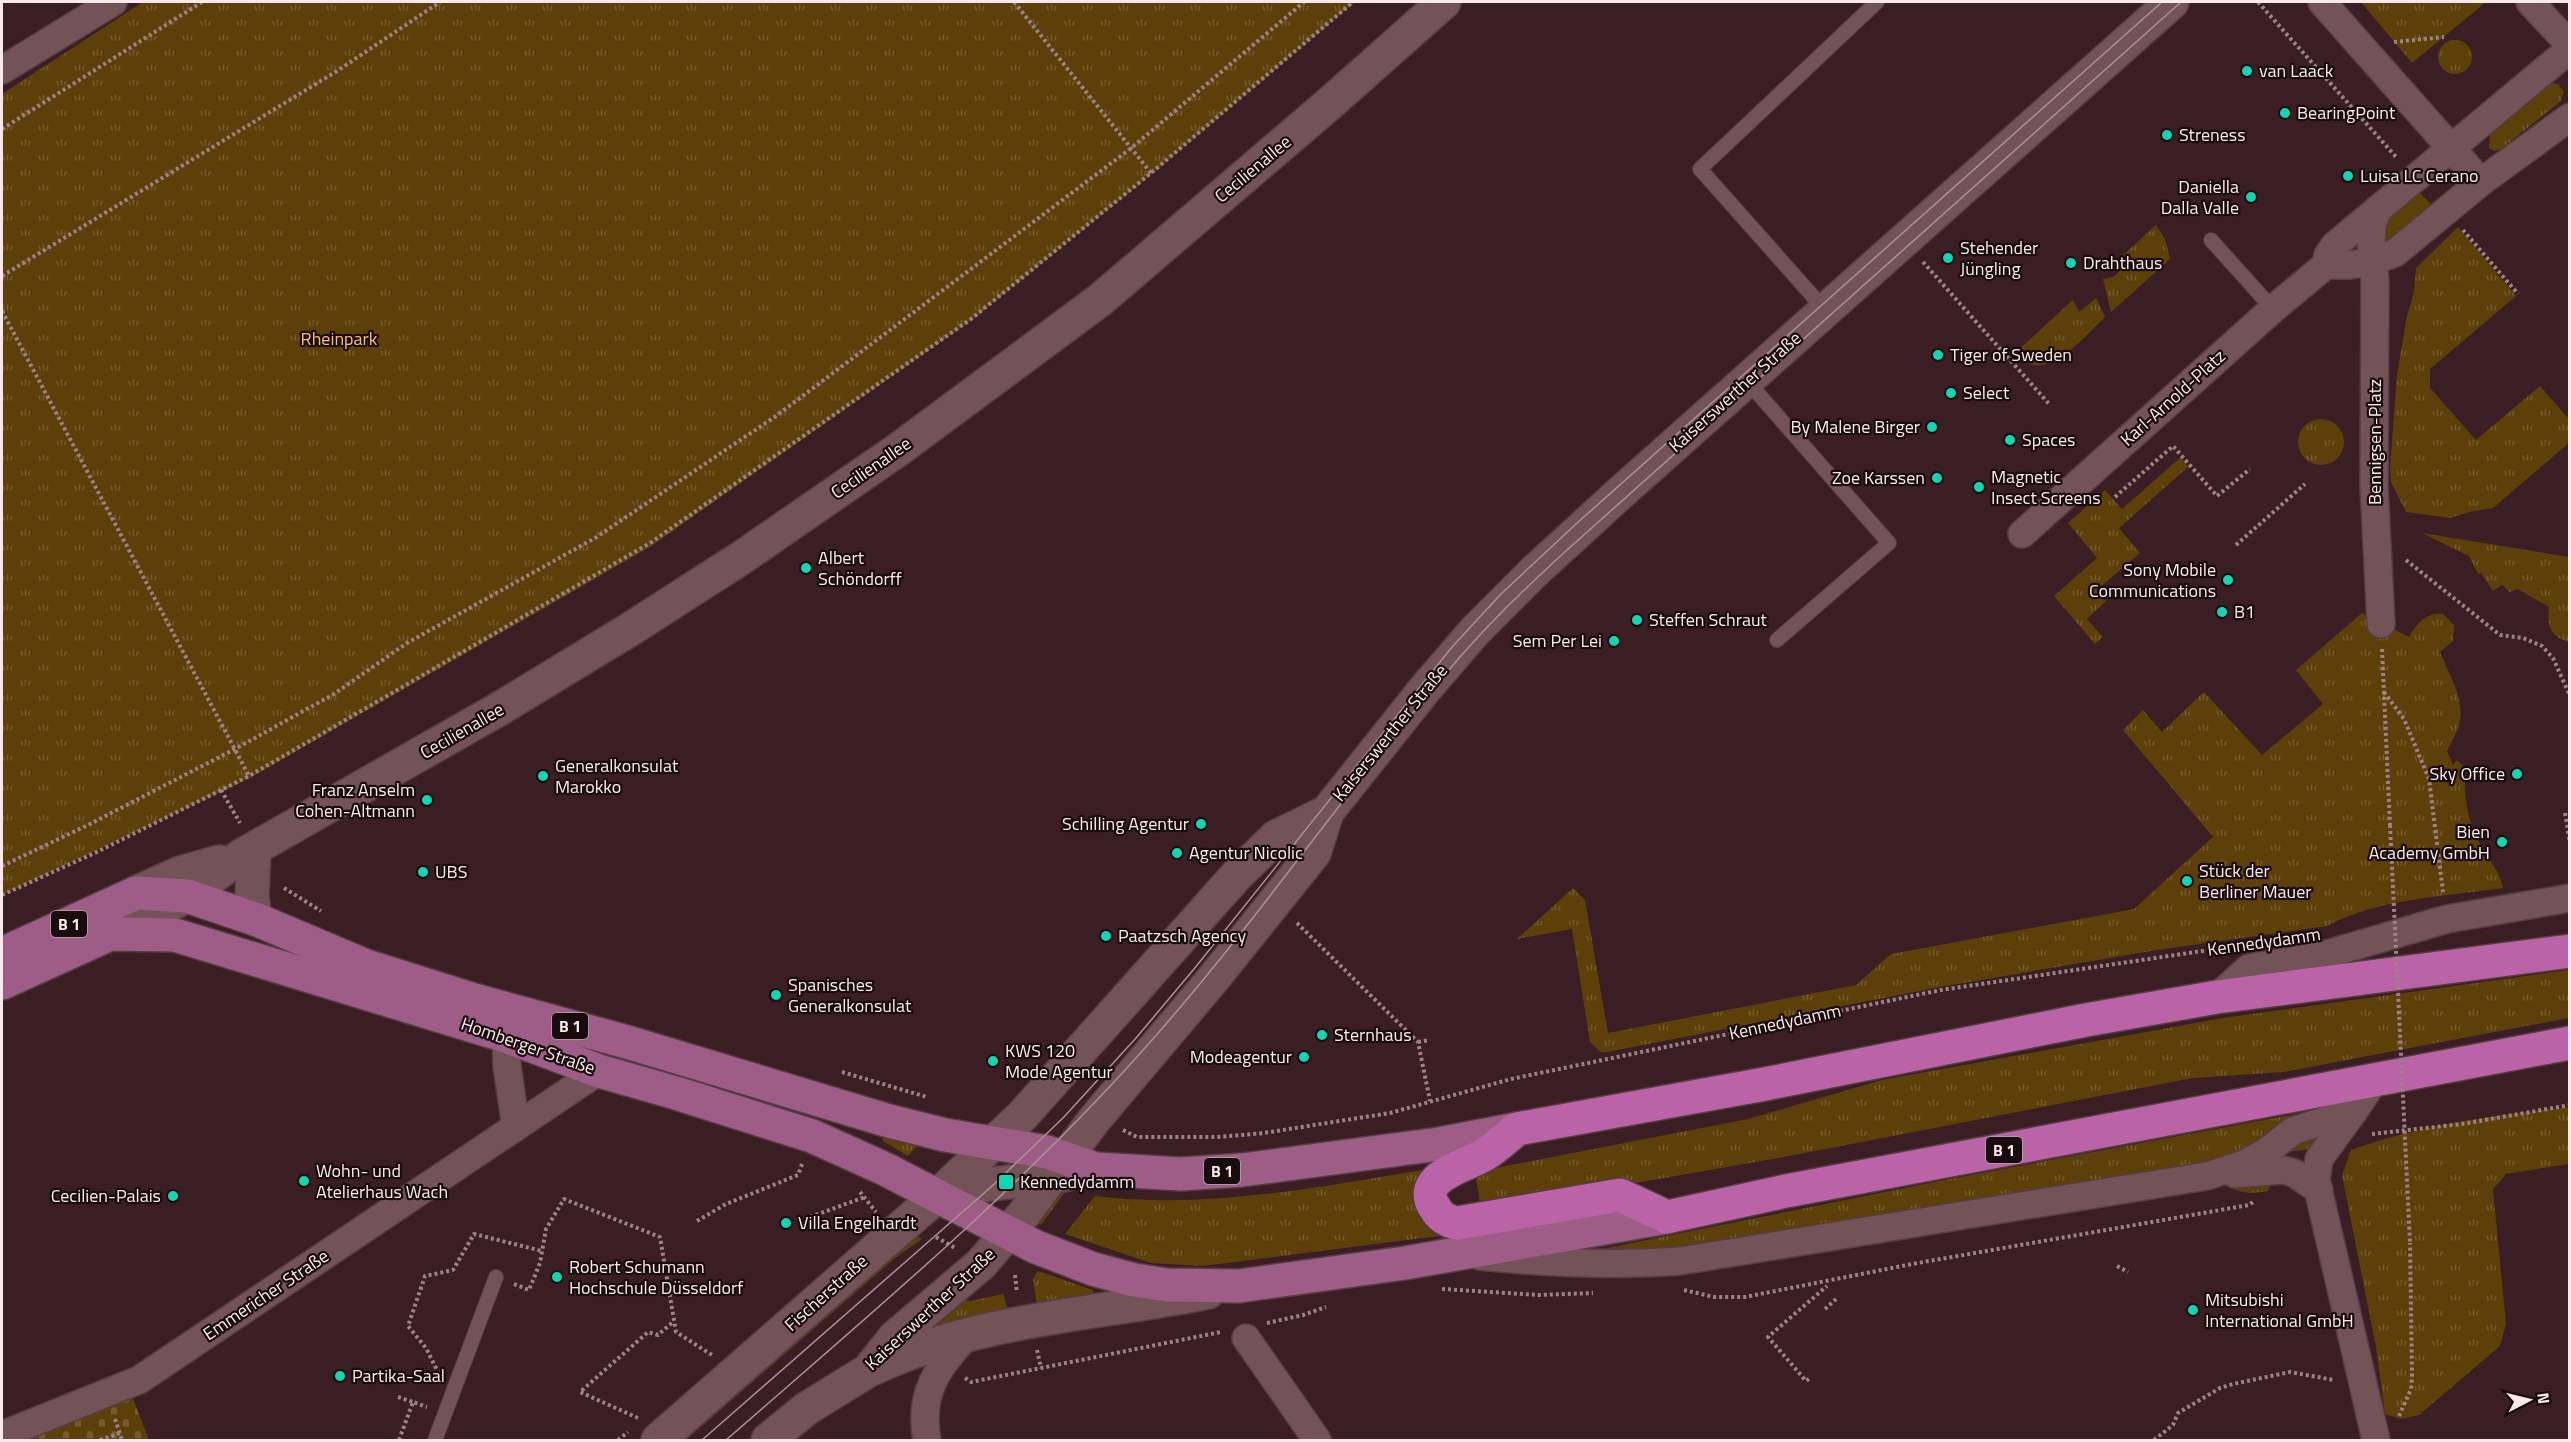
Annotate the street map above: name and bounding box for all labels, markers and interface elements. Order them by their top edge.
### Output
place label: van Laack [2259,57,2334,84]
marker: van Laack [2240,64,2254,78]
place label: BearingPoint [2297,99,2396,126]
marker: BearingPoint [2278,106,2292,120]
place label: Streness [2179,121,2246,148]
street label: Cecilienallee [1208,128,1297,209]
marker: Streness [2160,128,2174,142]
place label: Luisa LC Cerano [2360,162,2479,189]
marker: Luisa LC Cerano [2341,169,2355,183]
place label: Daniella Dalla Valle [2161,173,2239,221]
marker: Daniella Dalla Valle [2244,190,2258,204]
place label: Stehender Jüngling [1960,234,2038,282]
place label: Drahthaus [2083,249,2162,276]
marker: Stehender Jüngling [1941,251,1955,265]
marker: Drahthaus [2064,256,2078,270]
park label: Rheinpark [301,325,378,352]
street label: Kaiserswerther Straße [1662,325,1807,459]
place label: Tiger of Sweden [1950,341,2072,368]
street label: Karl-Arnold-Platz [2114,343,2231,452]
marker: Tiger of Sweden [1931,348,1945,362]
place label: Select [1963,379,2010,406]
street label: Bennigsen-Platz [2361,379,2388,505]
marker: Select [1944,386,1958,400]
place label: By Malene Birger [1791,413,1920,440]
marker: By Malene Birger [1925,420,1939,434]
place label: Spaces [2022,426,2075,453]
street label: Cecilienallee [825,430,916,505]
marker: Spaces [2003,433,2017,447]
place label: Magnetic Insect Screens [1991,463,2101,511]
place label: Zoe Karssen [1832,464,1925,491]
marker: Zoe Karssen [1930,471,1944,485]
marker: Magnetic Insect Screens [1972,480,1986,494]
place label: Albert Schöndorff [818,544,902,592]
place label: Sony Mobile Communications [2089,556,2216,604]
marker: Albert Schöndorff [799,561,813,575]
marker: Sony Mobile Communications [2221,573,2235,587]
place label: B1 [2234,598,2255,625]
marker: B1 [2215,605,2229,619]
place label: Steffen Schraut [1649,606,1768,633]
marker: Steffen Schraut [1630,613,1644,627]
place label: Sem Per Lei [1513,627,1602,654]
marker: Sem Per Lei [1607,634,1621,648]
street label: Kaiserswerther Straße [1326,658,1454,807]
street label: Cecilienallee [415,696,509,765]
place label: Generalkonsulat Marokko [555,752,679,800]
place label: Sky Office [2429,760,2505,787]
marker: Sky Office [2510,767,2524,781]
marker: Generalkonsulat Marokko [536,769,550,783]
place label: Franz Anselm Cohen-Altmann [295,776,415,824]
marker: Franz Anselm Cohen-Altmann [420,793,434,807]
place label: Schilling Agentur [1062,810,1189,837]
marker: Schilling Agentur [1194,817,1208,831]
place label: Bien Academy GmbH [2369,818,2490,866]
marker: Bien Academy GmbH [2495,835,2509,849]
place label: Agentur Nicolic [1189,839,1303,866]
marker: Agentur Nicolic [1170,846,1184,860]
place label: Stück der Berliner Mauer [2199,857,2311,905]
place label: UBS [435,858,467,885]
marker: UBS [416,865,430,879]
marker: Stück der Berliner Mauer [2180,874,2194,888]
road number: B 1 [51,911,87,937]
street label: Kennedydamm [2206,920,2322,963]
place label: Paatzsch Agency [1118,922,1246,949]
marker: Paatzsch Agency [1099,929,1113,943]
place label: Spanisches Generalkonsulat [788,971,912,1019]
marker: Spanisches Generalkonsulat [769,988,783,1002]
street label: Kennedydamm [1726,996,1844,1047]
street label: Homberger Straße [457,1010,599,1081]
road number: B 1 [552,1013,588,1039]
place label: Sternhaus [1334,1021,1412,1048]
marker: Sternhaus [1315,1028,1329,1042]
place label: KWS 120 Mode Agentur [1005,1037,1113,1085]
place label: Modeagentur [1190,1043,1292,1070]
marker: Modeagentur [1297,1050,1311,1064]
marker: KWS 120 Mode Agentur [986,1054,1000,1068]
road number: B 1 [1986,1137,2022,1163]
place label: Wohn- und Atelierhaus Wach [316,1157,448,1205]
road number: B 1 [1204,1158,1240,1184]
place label: Kennedydamm [1020,1168,1134,1195]
marker: Kennedydamm [997,1173,1015,1191]
marker: Wohn- und Atelierhaus Wach [297,1174,311,1188]
place label: Cecilien-Palais [51,1182,161,1209]
marker: Cecilien-Palais [166,1189,180,1203]
place label: Villa Engelhardt [798,1209,917,1236]
marker: Villa Engelhardt [779,1216,793,1230]
street label: Kaiserswerther Straße [858,1241,1001,1376]
street label: Emmericher Straße [197,1242,334,1347]
street label: Fischerstraße [778,1248,873,1337]
place label: Robert Schumann Hochschule Düsseldorf [569,1253,743,1301]
marker: Robert Schumann Hochschule Düsseldorf [550,1270,564,1284]
place label: Mitsubishi International GmbH [2205,1286,2354,1334]
marker: Mitsubishi International GmbH [2186,1303,2200,1317]
place label: Partika-Saal [352,1362,445,1389]
marker: Partika-Saal [333,1369,347,1383]
north arrow [2499,1370,2559,1430]
text: N [2531,1391,2556,1405]

